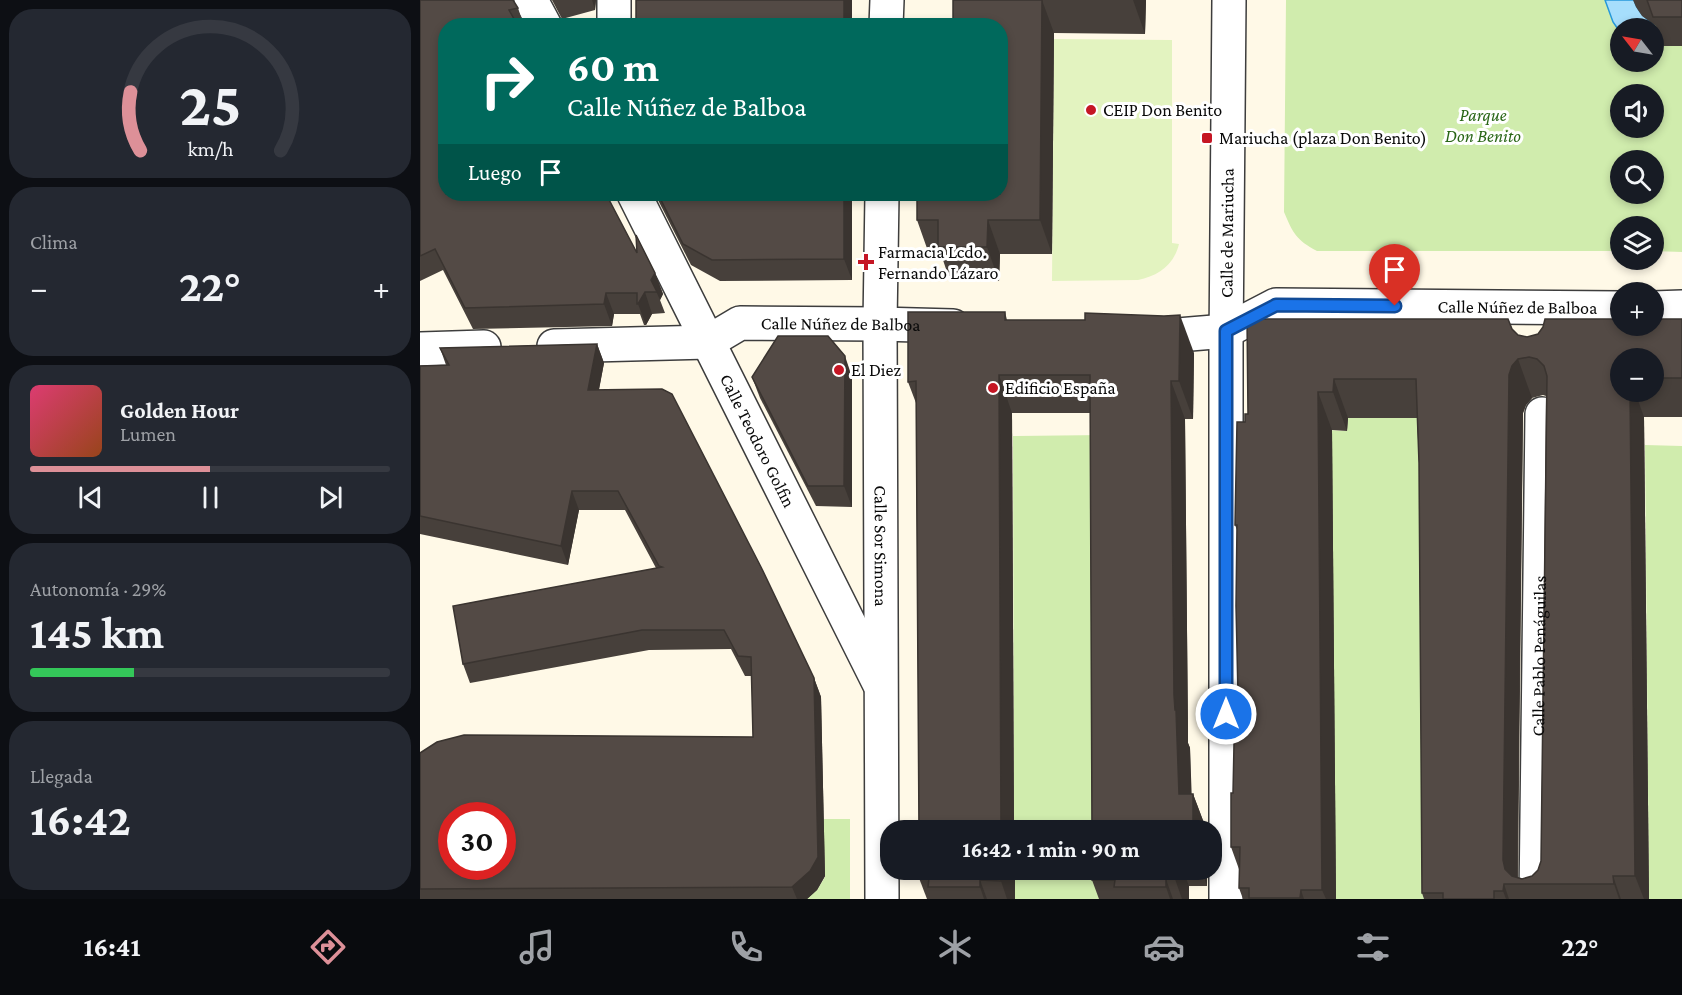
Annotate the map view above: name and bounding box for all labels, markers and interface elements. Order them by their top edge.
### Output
north arrow [1610,18,1664,72]
map controls [1610,18,1664,402]
icon: right [468,42,546,120]
text: 60 m [567,43,659,90]
text: 25 [179,69,241,138]
button: sound [1610,84,1664,138]
text: Calle Núñez de Balboa [567,92,807,122]
place label: CEIP Don Benito [1103,100,1222,120]
marker: CEIP Don Benito [1084,103,1098,117]
park label: Parque Don Benito [1445,105,1521,146]
place label: Mariucha (plaza Don Benito) [1219,128,1427,149]
marker: Mariucha (plaza Don Benito) [1200,131,1214,145]
text: km/h [187,137,234,161]
button: search [1610,150,1664,204]
icon: arrive [534,156,567,189]
text: Luego [468,160,522,185]
street label: Calle de Mariucha [1216,168,1238,298]
button: layers [1610,216,1664,270]
text: Clima [30,231,78,253]
place label: Farmacia Lcdo. Fernando Lázaro [878,242,999,283]
pin [1369,244,1420,306]
icon: arrive [1378,253,1411,286]
marker: Farmacia Lcdo. Fernando Lázaro [859,255,873,269]
text: 22° [179,261,241,311]
text: − [30,269,47,306]
text: + [373,269,390,306]
button: + [1610,282,1664,336]
street label: Calle Núñez de Balboa [1437,296,1597,318]
street label: Calle Núñez de Balboa [761,313,921,335]
button: − [1610,348,1664,402]
place label: El Diez [851,360,901,380]
marker: El Diez [832,363,846,377]
street label: Calle Teodoro Golfin [716,371,800,511]
place label: Edificio España [1005,378,1116,398]
marker: Edificio España [986,381,1000,395]
text: Golden Hour [120,398,239,423]
text: Lumen [120,423,176,445]
icon: previous [74,481,107,514]
icon: pause [194,481,227,514]
icon: next [314,481,347,514]
street label: Calle Sor Simona [871,485,891,607]
street label: Calle Pablo Penáguilas [1528,575,1550,737]
text: Autonomía · 29% [30,578,166,600]
text: 145 km [30,608,164,658]
position arrow [1194,682,1258,746]
text: Llegada [30,765,93,787]
text: 16:42 [30,795,131,845]
speed limit sign: 30 [438,802,516,880]
text: 16:42 · 1 min · 90 m [962,837,1140,862]
icon: directions [307,926,349,968]
icon: music [516,926,558,968]
icon: phone [725,926,767,968]
icon: climate [934,926,976,968]
icon: car [1143,926,1185,968]
icon: filters [1352,926,1394,968]
text: 16:41 [83,932,141,962]
text: 22° [1561,932,1598,962]

